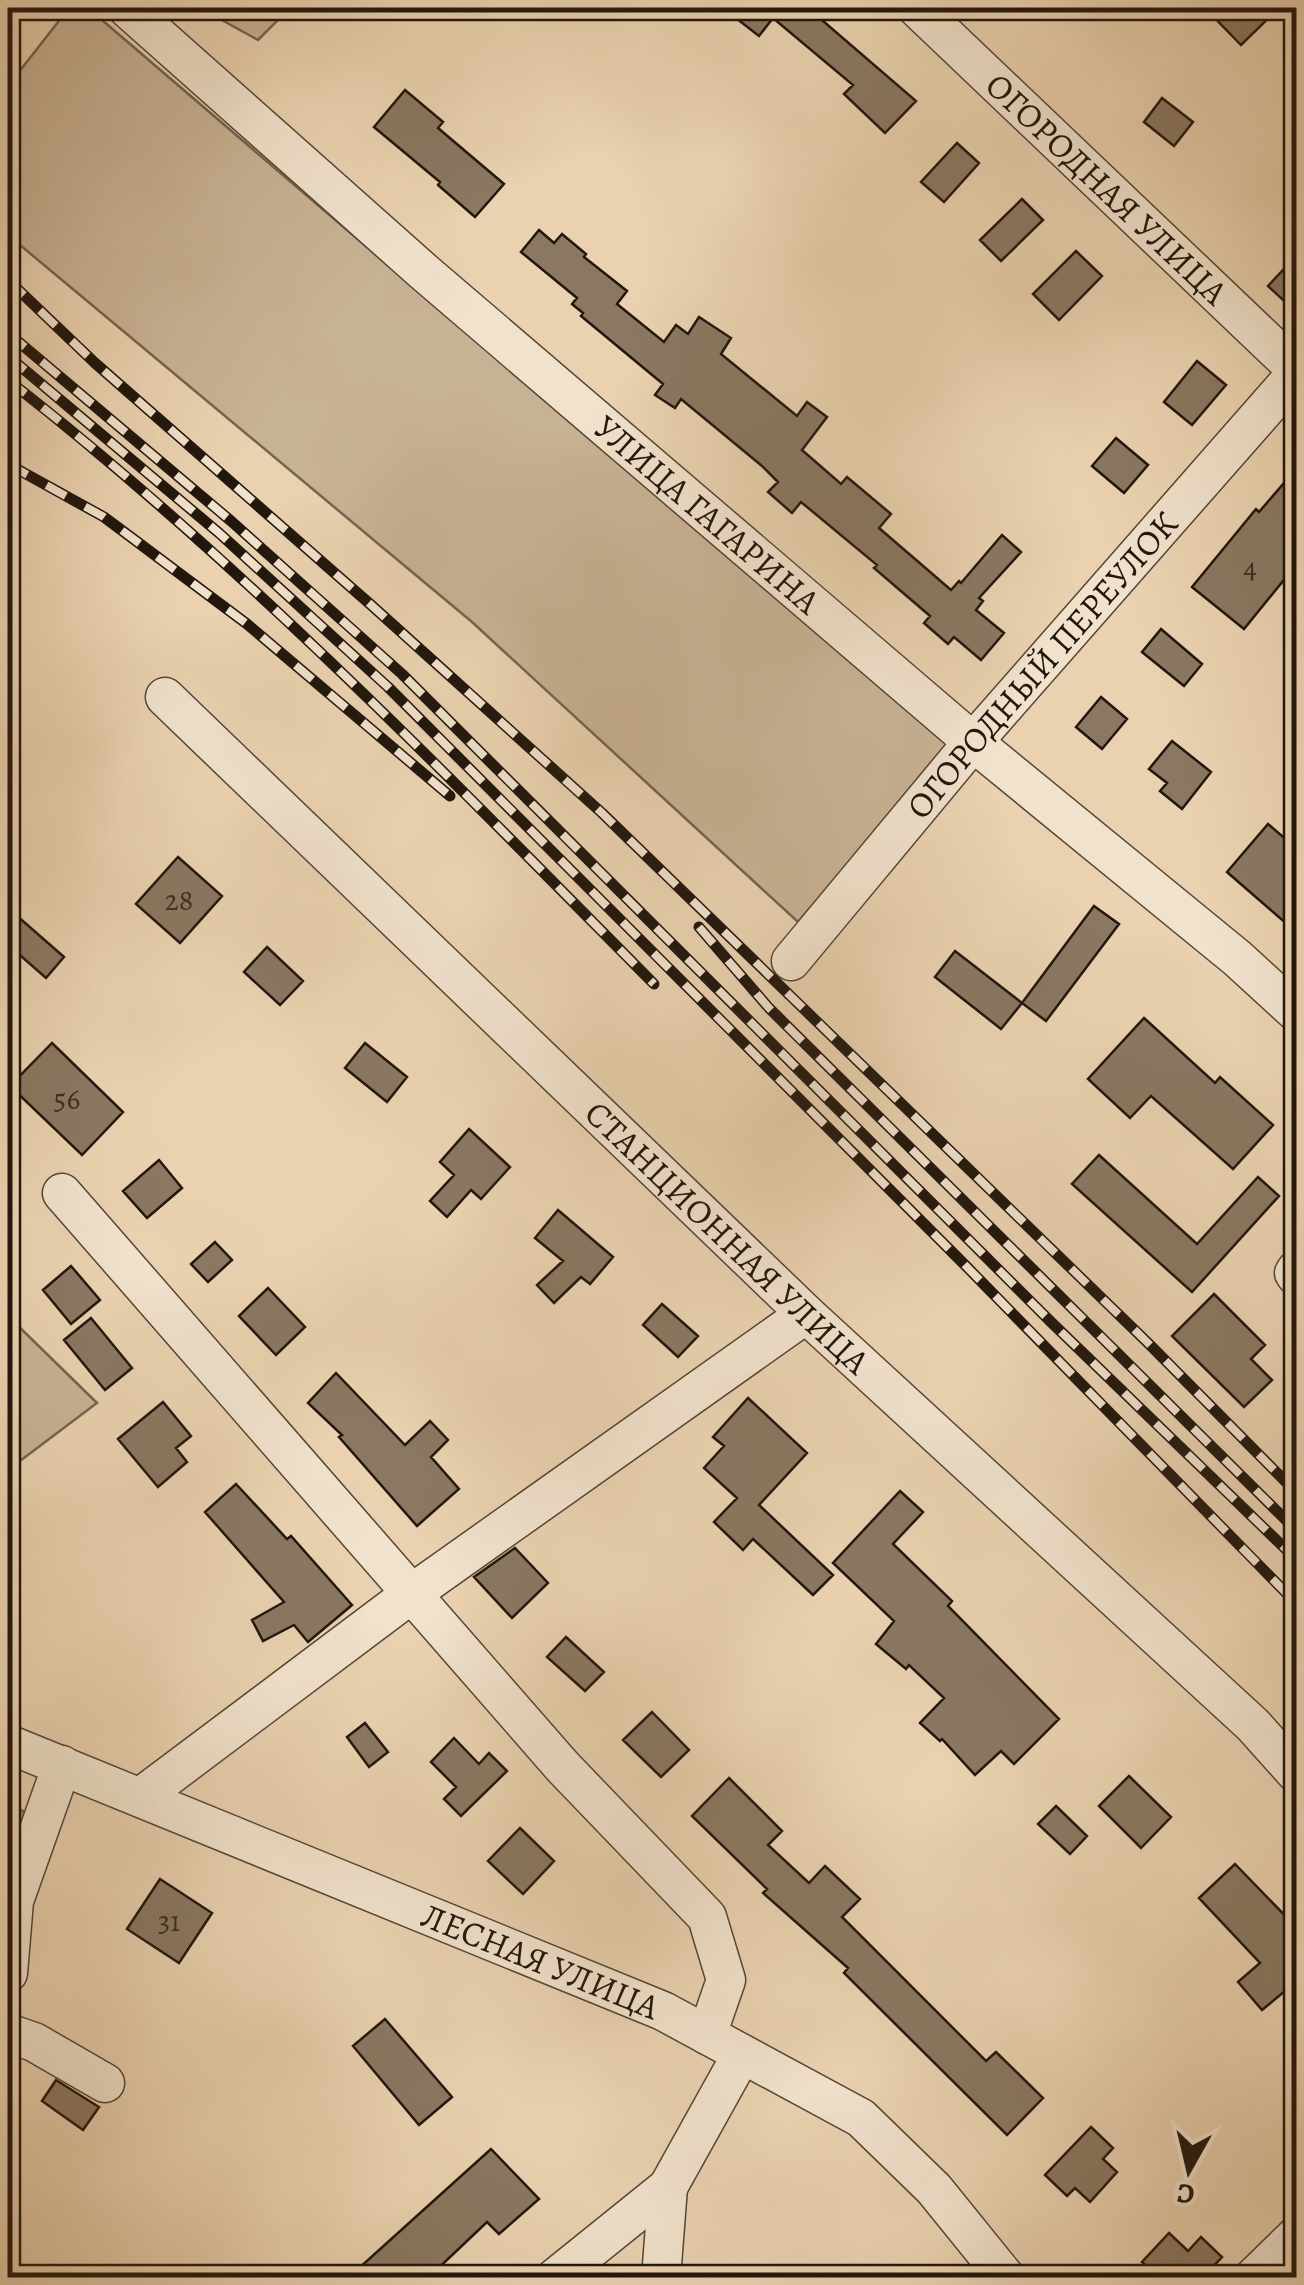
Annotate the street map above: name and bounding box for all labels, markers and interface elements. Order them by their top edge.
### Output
street label: ОГОРОДНАЯ УЛИЦА [975,62,1239,316]
street label: УЛИЦА ГАГАРИНА [584,404,831,625]
street label: ОГОРОДНЫЙ ПЕРЕУЛОК [895,501,1189,829]
house number: 4 [1243,548,1257,588]
house number: 28 [165,880,193,920]
house number: 56 [54,1079,80,1119]
street label: СТАНЦИОННАЯ УЛИЦА [574,1090,881,1385]
street label: ЛЕСНАЯ УЛИЦА [414,1891,667,2031]
house number: 31 [158,1901,180,1941]
north arrow [1139,2120,1239,2220]
text: С [1174,2174,1197,2214]

